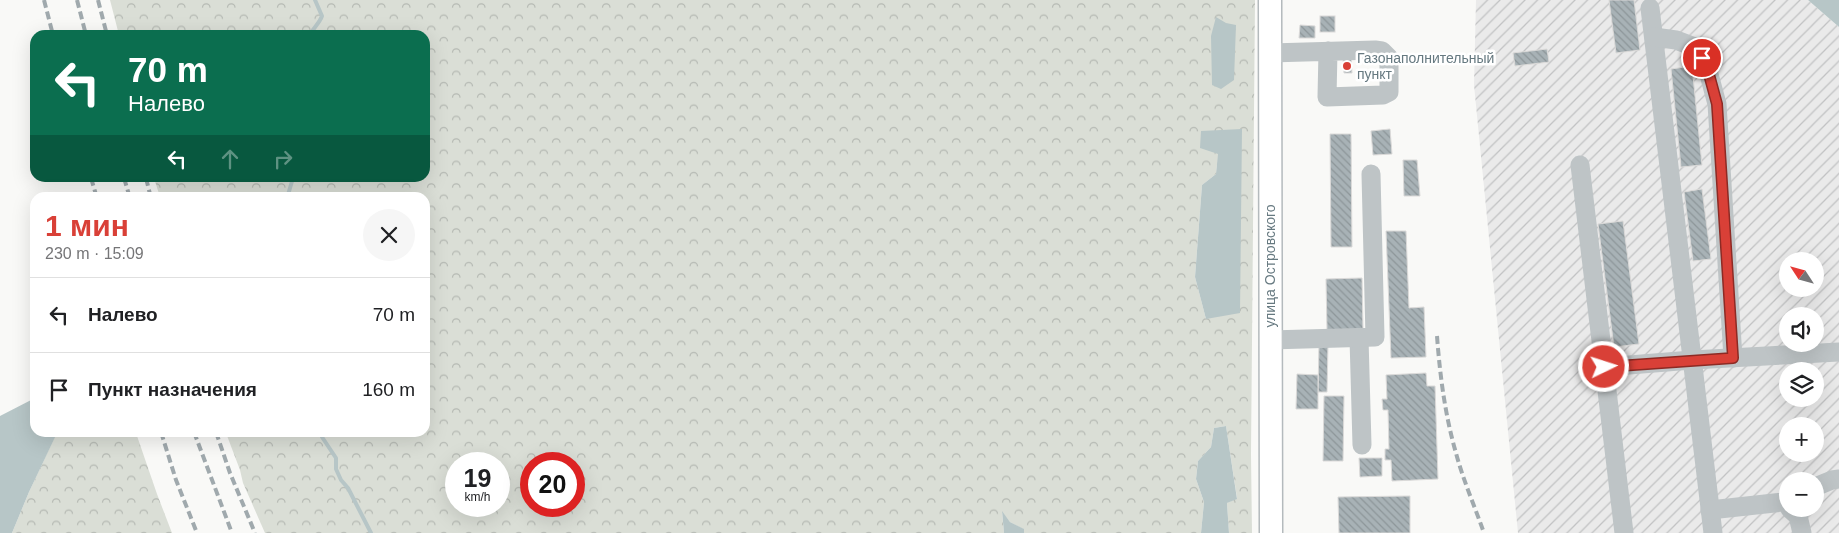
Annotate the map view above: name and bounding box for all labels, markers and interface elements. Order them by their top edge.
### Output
pin [1681,37,1723,79]
icon: arrive [1688,44,1716,72]
icon: left [45,50,110,115]
text: 70 m [128,50,208,89]
place label: Газонаполнительный пункт [1357,50,1494,82]
marker: Газонаполнительный пункт [1341,60,1353,72]
text: Налево [128,91,205,116]
icon: left [163,145,191,173]
icon: ahead [216,145,244,173]
icon: right [269,145,297,173]
street label: улица Островского [1262,204,1278,328]
text: 1 мин [45,209,129,242]
button: close [363,209,415,261]
text: 230 m · 15:09 [45,245,144,262]
north arrow [1779,252,1824,298]
map controls [1779,252,1824,517]
icon: left [45,301,73,329]
text: Налево [88,304,158,325]
text: 70 m [373,304,415,325]
button: sound [1779,307,1824,352]
position arrow [1577,340,1629,392]
button: layers [1779,362,1824,407]
icon: arrive [45,376,73,404]
text: Пункт назначения [88,379,257,400]
text: 160 m [362,379,415,400]
button: + [1779,417,1824,462]
speed limit sign: 20 [520,452,585,517]
text: 19 [464,464,491,492]
button: − [1779,472,1824,517]
text: km/h [464,490,491,504]

